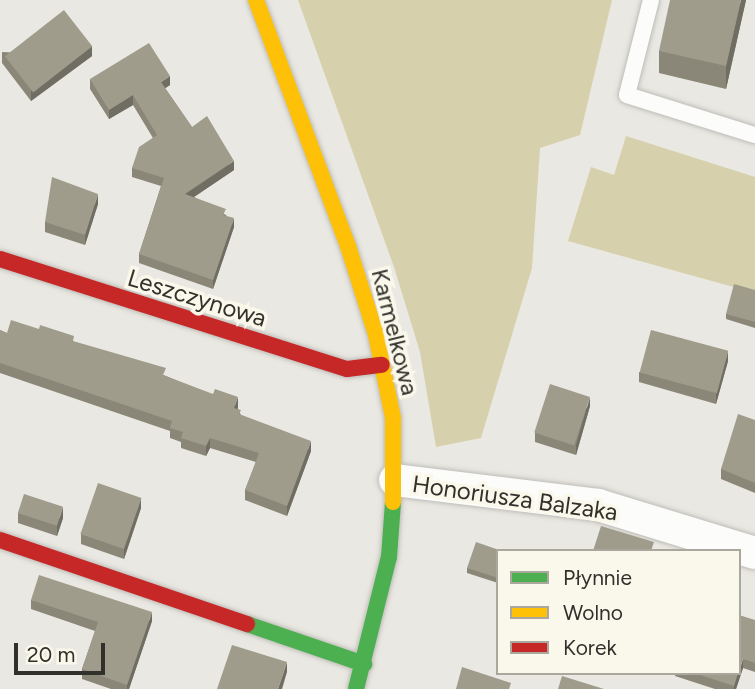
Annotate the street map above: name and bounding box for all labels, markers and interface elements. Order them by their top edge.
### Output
street label: Leszczynowa [124,263,270,333]
street label: Karmelkowa [365,266,425,398]
street label: Honoriusza Balzaka [410,469,620,527]
legend [496,549,741,675]
text: Płynnie [563,565,632,590]
text: Wolno [563,600,623,625]
scale bar [18,630,108,674]
text: Korek [563,635,617,660]
text: 20 m [27,642,75,667]

